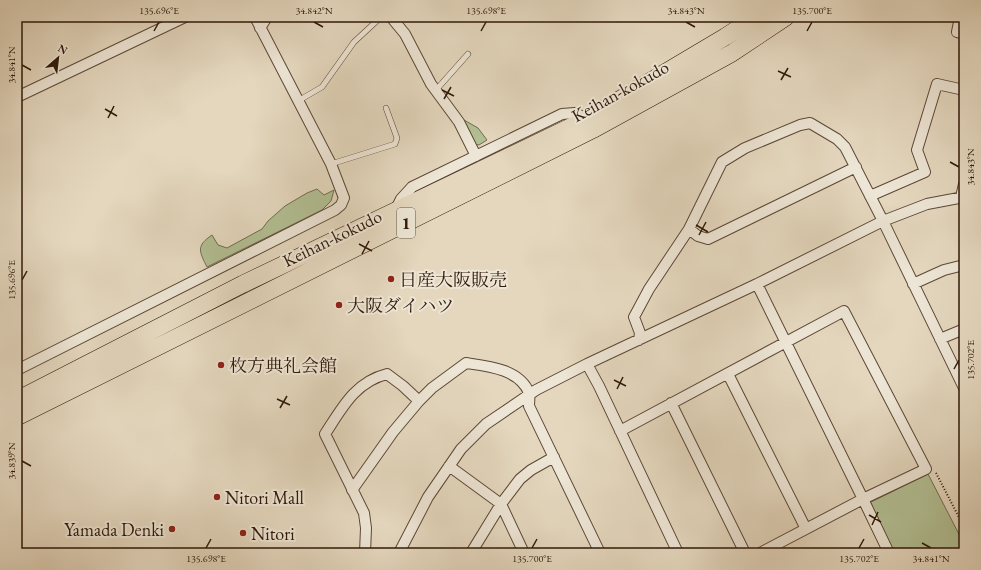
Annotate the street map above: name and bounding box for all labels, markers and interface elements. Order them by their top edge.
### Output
text: 135.696°E [139,4,179,17]
text: 34.842°N [295,4,333,17]
text: 135.698°E [466,4,506,17]
text: 34.843°N [667,4,705,17]
text: 135.700°E [792,4,832,17]
north arrow [38,38,78,78]
text: N [55,41,70,57]
text: 34.841°N [5,46,18,84]
street label: Keihan-kokudo [567,55,673,127]
text: 34.843°N [964,148,977,186]
street label: Keihan-kokudo [279,204,385,272]
road number: 1 [397,208,415,238]
text: 135.696°E [5,260,18,300]
place label: 日産大阪販売 [399,268,507,291]
marker: 日産大阪販売 [386,274,396,284]
place label: 大阪ダイハツ [347,294,454,317]
marker: 大阪ダイハツ [334,300,344,310]
text: 135.702°E [964,340,977,380]
place label: 枚方典礼会館 [229,354,337,377]
marker: 枚方典礼会館 [216,360,226,370]
text: 34.839°N [5,442,18,480]
place label: Nitori Mall [225,486,304,509]
marker: Nitori Mall [212,492,222,502]
place label: Yamada Denki [64,518,165,541]
place label: Nitori [251,522,295,545]
marker: Yamada Denki [167,524,177,534]
marker: Nitori [238,528,248,538]
text: 135.698°E [186,552,226,565]
text: 135.700°E [512,552,552,565]
text: 135.702°E [839,552,879,565]
text: 34.841°N [912,552,950,565]

